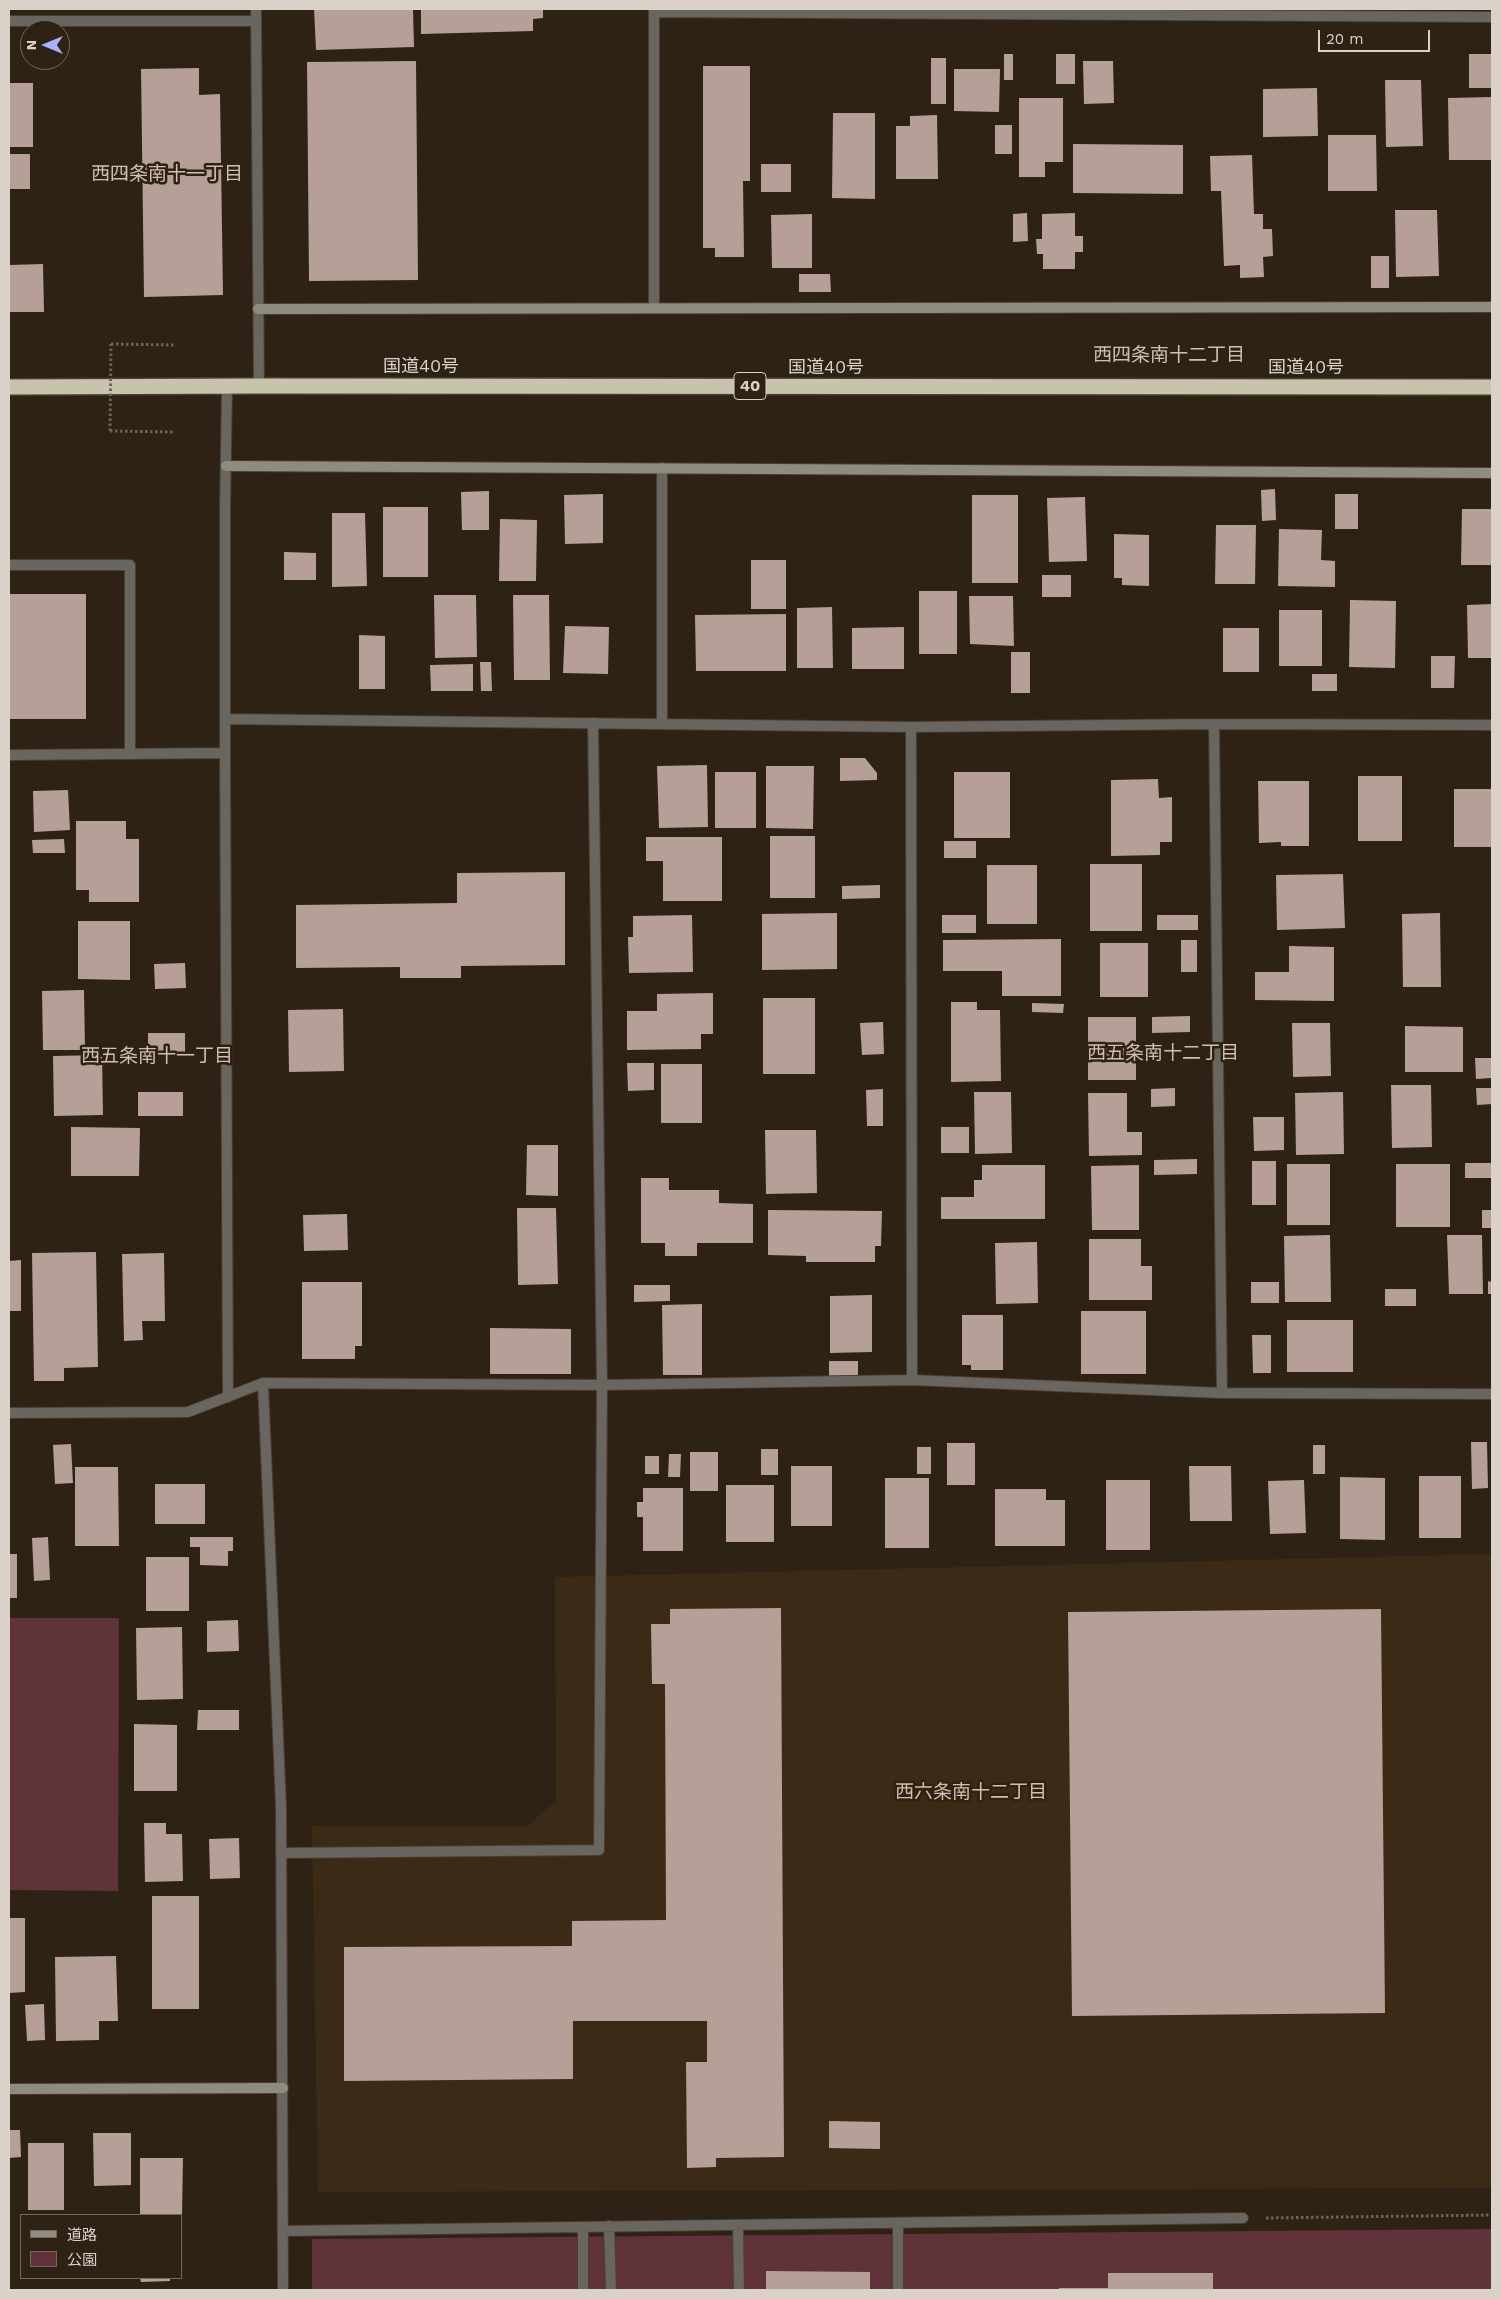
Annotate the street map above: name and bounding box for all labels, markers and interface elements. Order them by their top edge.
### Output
north arrow [20,20,70,70]
scale bar [1321,20,1434,52]
text: 20 m [1326,30,1364,48]
text: N [23,40,39,50]
district label: 西四条南十一丁目 [91,163,243,185]
district label: 西四条南十二丁目 [1093,344,1245,366]
street label: 国道40号 [383,356,459,378]
street label: 国道40号 [788,357,864,379]
street label: 国道40号 [1268,357,1344,379]
road number: 40 [734,372,766,400]
district label: 西五条南十二丁目 [1087,1042,1239,1064]
district label: 西五条南十一丁目 [81,1045,233,1067]
district label: 西六条南十二丁目 [895,1781,1047,1803]
legend [20,2214,182,2279]
text: 道路 [67,2226,97,2244]
text: 公園 [67,2251,97,2269]

